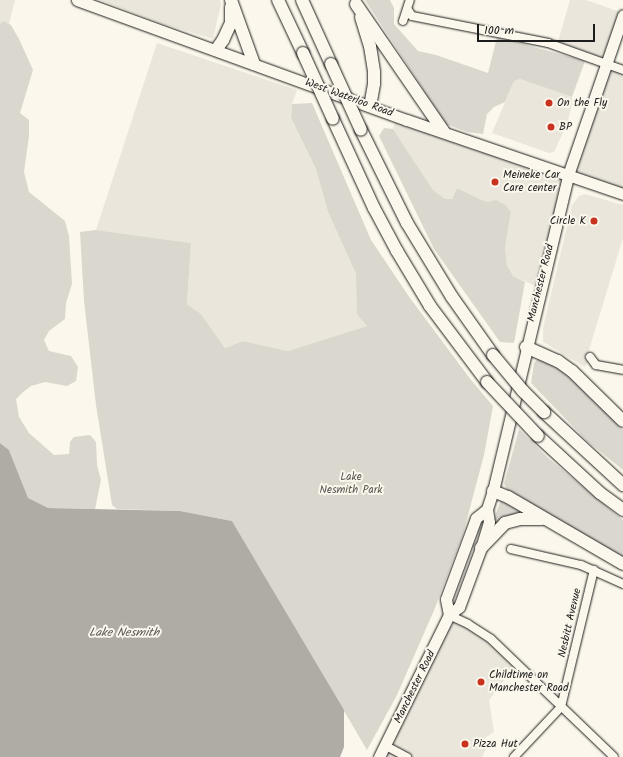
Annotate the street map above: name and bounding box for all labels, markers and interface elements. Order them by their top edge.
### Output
scale bar [479,16,597,42]
text: 100 m [484,21,514,40]
street label: West Waterloo Road [303,76,395,120]
place label: On the Fly [557,96,607,110]
marker: On the Fly [544,98,554,108]
place label: BP [559,120,572,134]
marker: BP [546,122,556,132]
place label: Meineke Car Care center [503,169,560,195]
marker: Meineke Car Care center [490,177,500,187]
place label: Circle K [550,214,586,228]
marker: Circle K [589,216,599,226]
street label: Manchester Road [525,243,557,323]
park label: Lake Nesmith Park [320,471,382,497]
street label: Nesbitt Avenue [556,587,584,659]
water label: Lake Nesmith [89,626,159,640]
street label: Manchester Road [392,648,438,726]
place label: Childtime on Manchester Road [489,669,568,695]
marker: Childtime on Manchester Road [476,677,486,687]
place label: Pizza Hut [473,737,518,751]
marker: Pizza Hut [460,739,470,749]

